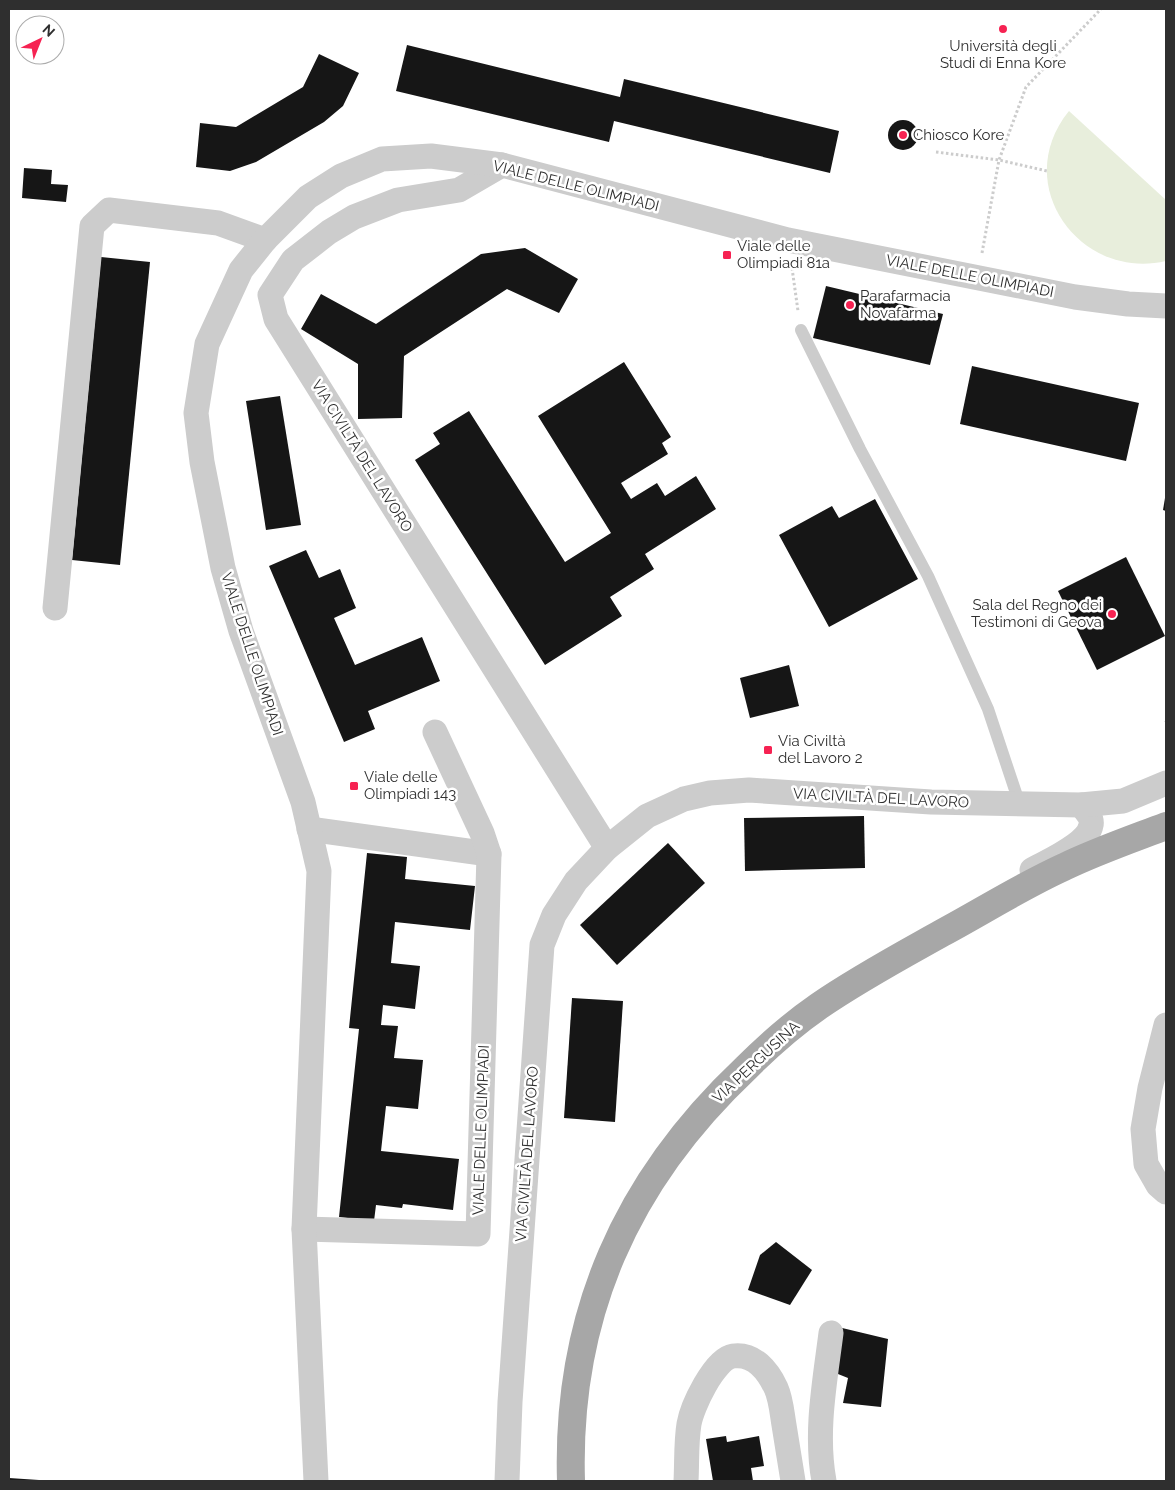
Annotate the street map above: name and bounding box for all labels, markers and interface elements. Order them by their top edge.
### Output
north arrow [15,15,65,65]
text: N [40,21,58,40]
marker: Università degli Studi di Enna Kore [997,23,1009,35]
place label: Università degli Studi di Enna Kore [940,37,1066,72]
place label: Chiosco Kore [913,126,1005,144]
marker: Chiosco Kore [897,129,909,141]
street label: VIALE DELLE OLIMPIADI [491,157,661,215]
place label: Viale delle Olimpiadi 81a [737,237,830,272]
marker: Viale delle Olimpiadi 81a [721,249,733,261]
street label: VIALE DELLE OLIMPIADI [885,251,1055,301]
place label: Parafarmacia Novafarma [860,287,951,322]
marker: Parafarmacia Novafarma [844,299,856,311]
street label: VIA CIVILTÀ DEL LAVORO [308,377,416,535]
street label: VIALE DELLE OLIMPIADI [217,570,287,738]
place label: Sala del Regno dei Testimoni di Geova [971,596,1102,631]
marker: Sala del Regno dei Testimoni di Geova [1106,608,1118,620]
place label: Via Civiltà del Lavoro 2 [778,732,863,767]
marker: Via Civiltà del Lavoro 2 [762,744,774,756]
place label: Viale delle Olimpiadi 143 [364,768,456,803]
marker: Viale delle Olimpiadi 143 [348,780,360,792]
street label: VIA CIVILTÀ DEL LAVORO [793,784,969,812]
street label: VIA PERGUSINA [709,1017,803,1107]
street label: VIALE DELLE OLIMPIADI [469,1044,493,1216]
street label: VIA CIVILTÀ DEL LAVORO [512,1066,542,1242]

